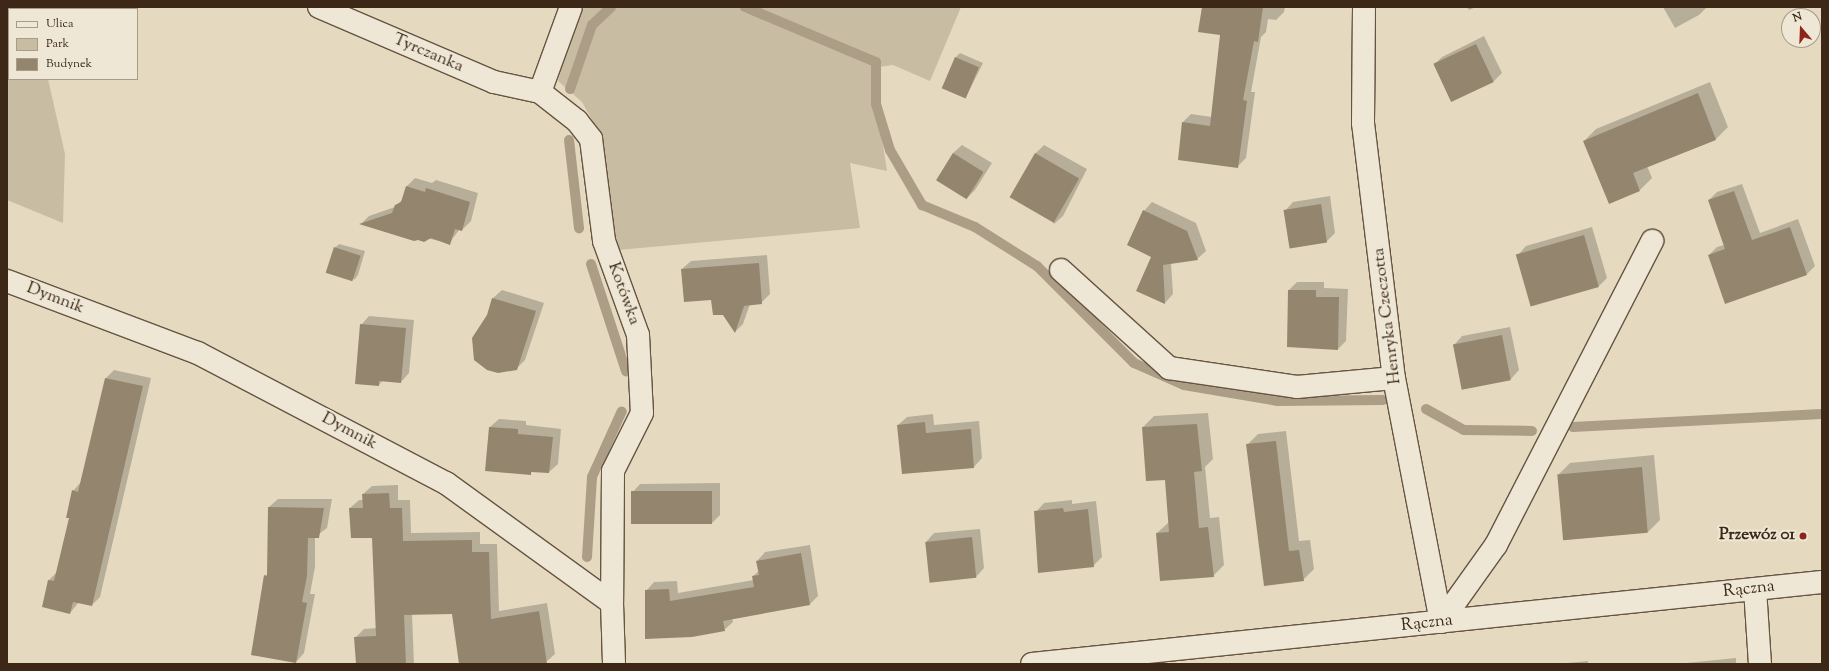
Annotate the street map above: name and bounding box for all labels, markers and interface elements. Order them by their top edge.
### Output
legend [8,8,138,80]
north arrow [1781,8,1821,48]
text: N [1791,9,1804,27]
text: Ulica [46,15,73,33]
street label: Tyrczanka [390,30,466,78]
text: Park [46,35,69,53]
text: Budynek [46,55,92,73]
street label: Henryka Czeczotta [1370,247,1406,385]
street label: Kotówka [602,260,644,328]
street label: Dymnik [23,279,87,319]
street label: Dymnik [318,409,380,455]
place label: Przewóz 01 [1719,526,1795,546]
marker: Przewóz 01 [1798,531,1808,541]
street label: Rączna [1722,577,1776,603]
street label: Rączna [1400,611,1454,637]

